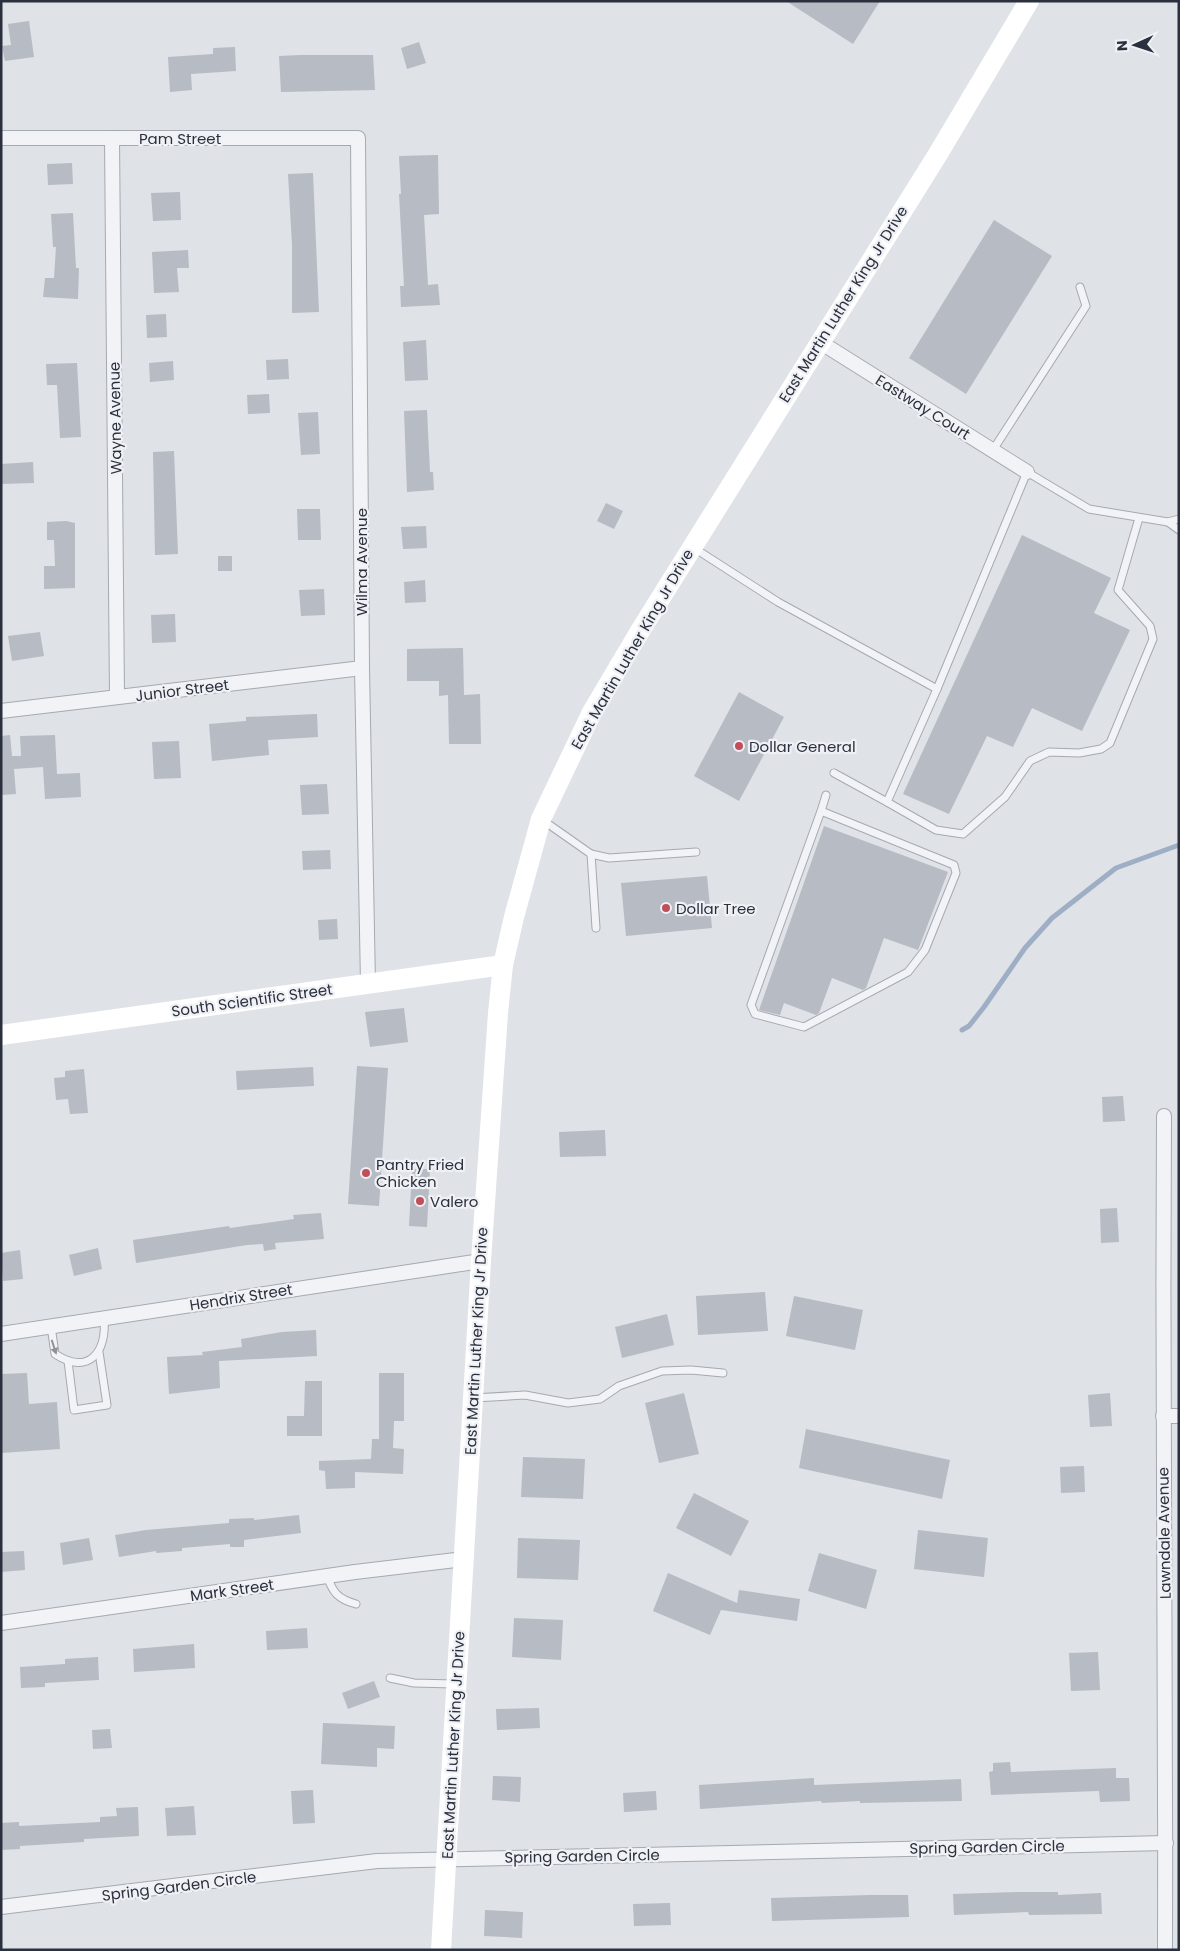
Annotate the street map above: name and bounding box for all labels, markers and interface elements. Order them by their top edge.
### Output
north arrow [1110,20,1160,70]
text: N [1112,40,1132,51]
street label: Pam Street [139,128,221,149]
street label: East Martin Luther King Jr Drive [774,202,912,406]
street label: Wayne Avenue [104,362,126,474]
street label: Eastway Court [872,370,974,444]
street label: Wilma Avenue [351,508,372,616]
street label: East Martin Luther King Jr Drive [566,545,698,753]
street label: Junior Street [134,674,230,706]
place label: Dollar General [749,736,856,757]
marker: Dollar General [733,740,745,752]
place label: Dollar Tree [676,898,756,919]
marker: Dollar Tree [660,902,672,914]
street label: South Scientific Street [170,978,334,1022]
place label: Pantry Fried Chicken [376,1154,464,1192]
marker: Pantry Fried Chicken [360,1167,372,1179]
place label: Valero [430,1191,478,1212]
marker: Valero [414,1195,426,1207]
street label: East Martin Luther King Jr Drive [460,1227,492,1455]
street label: Hendrix Street [188,1279,294,1315]
one-way arrow [51,1340,59,1355]
street label: Lawndale Avenue [1152,1467,1176,1599]
street label: Mark Street [189,1574,275,1606]
street label: East Martin Luther King Jr Drive [437,1631,469,1859]
street label: Spring Garden Circle [909,1835,1065,1859]
street label: Spring Garden Circle [504,1844,660,1868]
street label: Spring Garden Circle [101,1866,257,1906]

